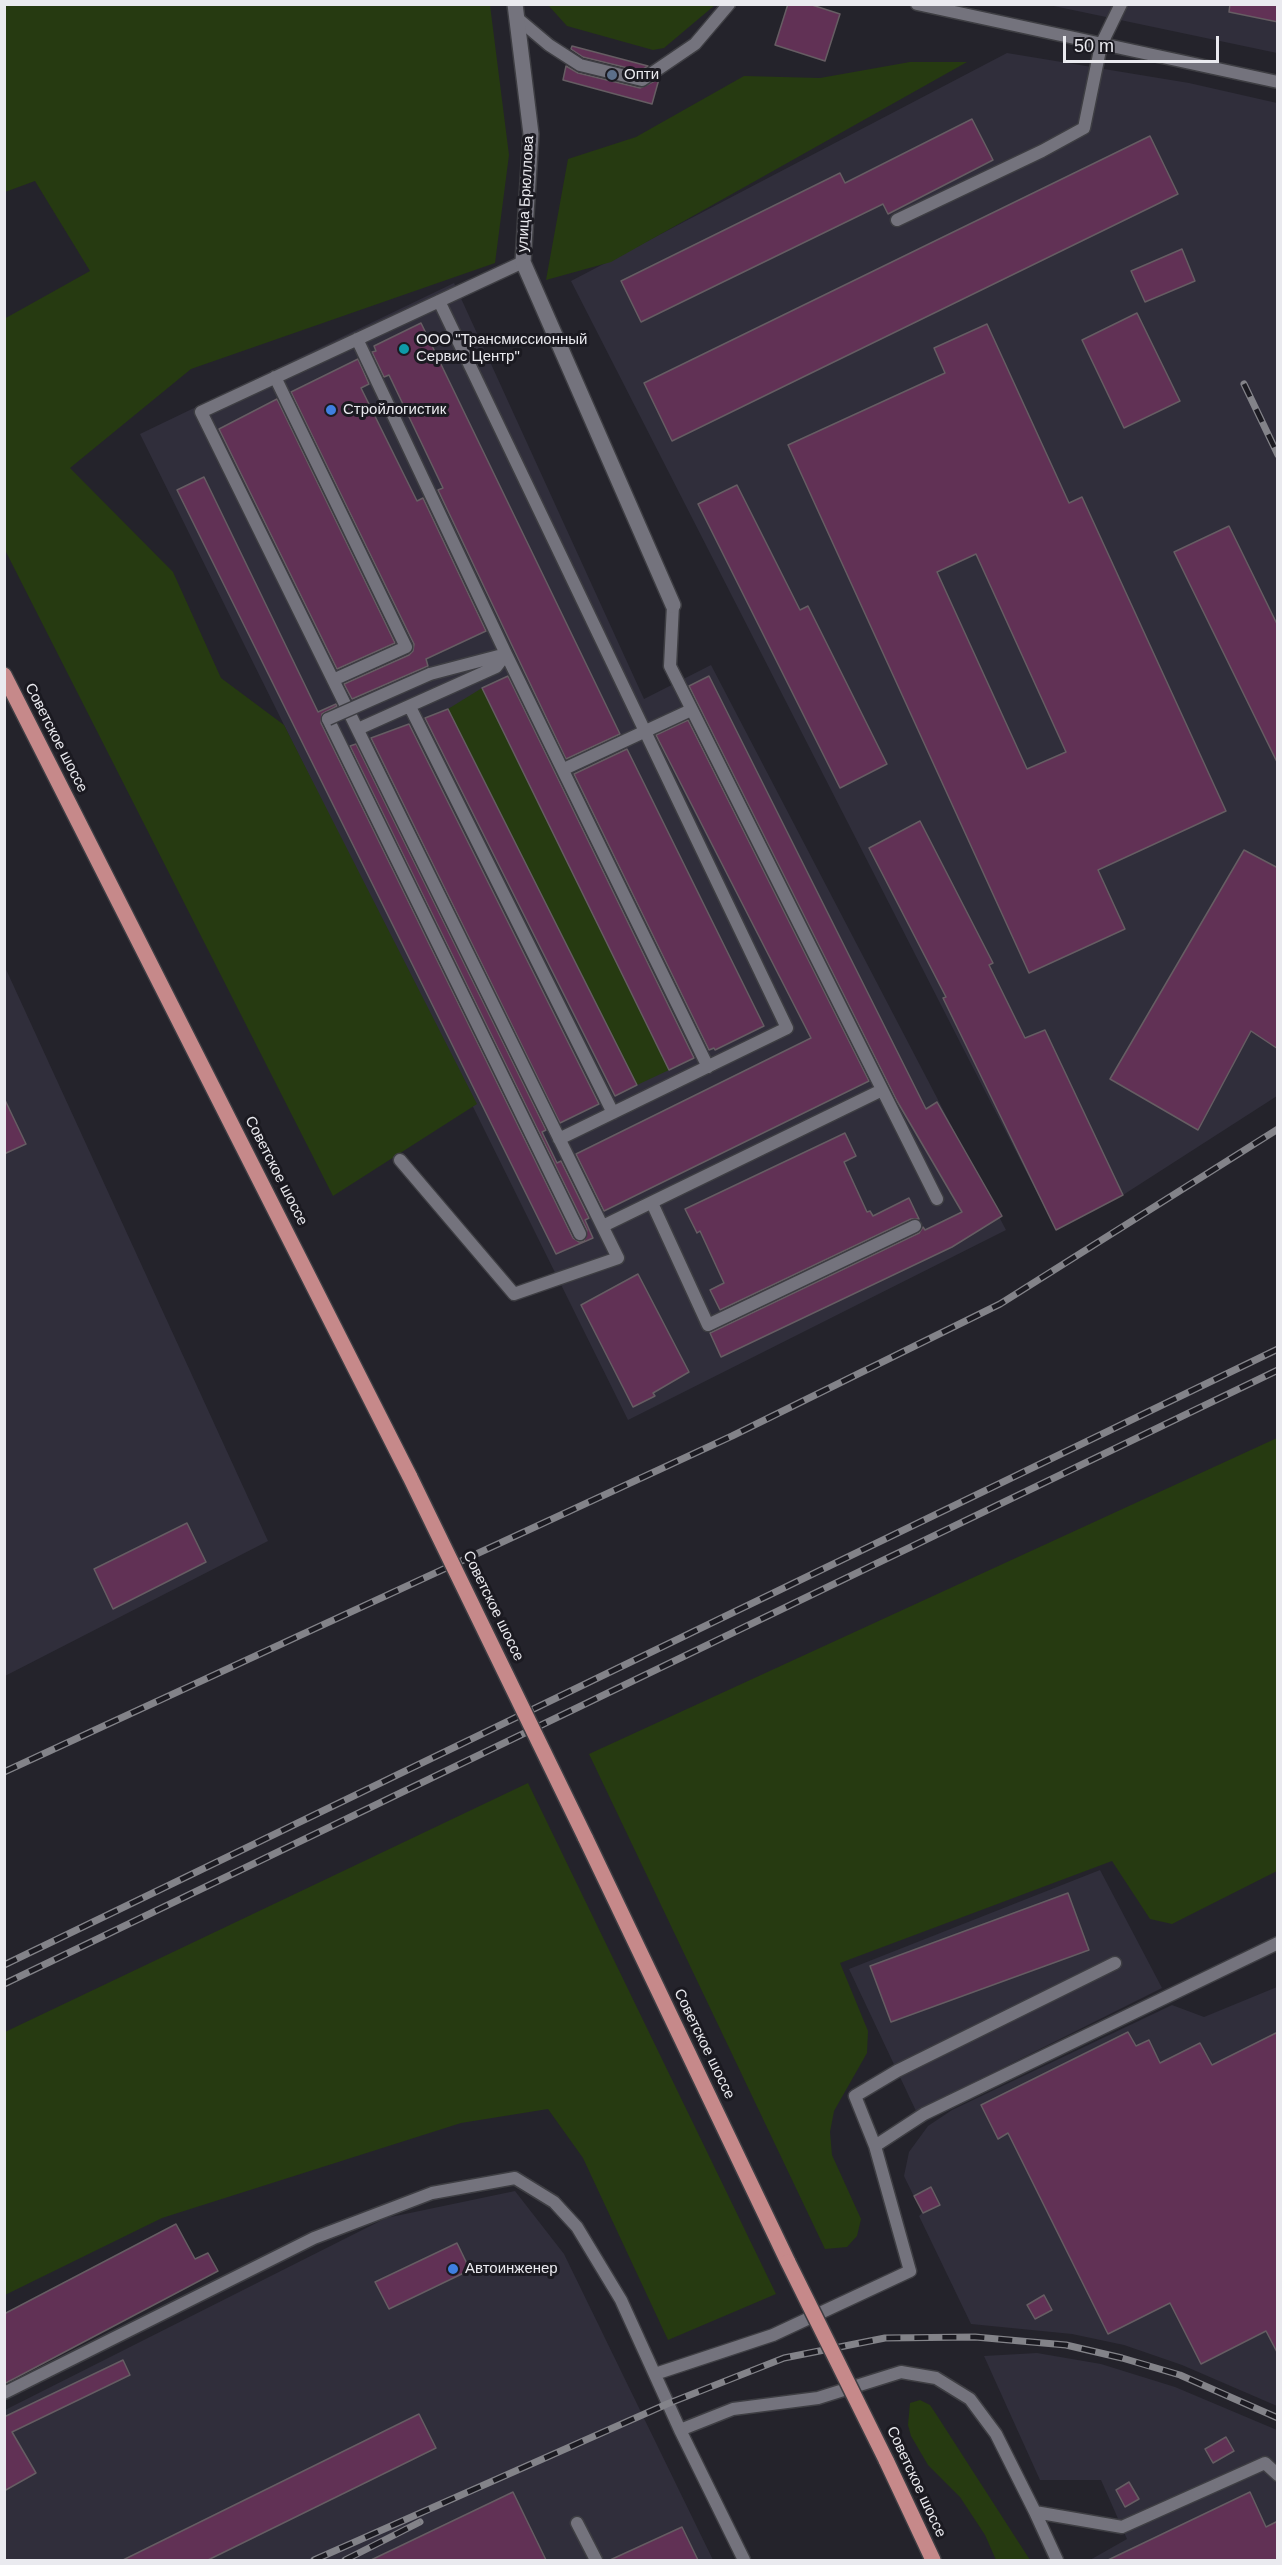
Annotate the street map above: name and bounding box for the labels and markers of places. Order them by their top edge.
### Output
place label: Опти [624,66,659,84]
marker: Опти [605,68,619,82]
place label: ООО "Трансмиссионный Сервис Центр" [416,331,587,366]
marker: ООО "Трансмиссионный Сервис Центр" [397,342,411,356]
place label: Стройлогистик [343,401,446,419]
marker: Стройлогистик [324,403,338,417]
place label: Автоинженер [465,2260,558,2278]
marker: Автоинженер [446,2262,460,2276]

